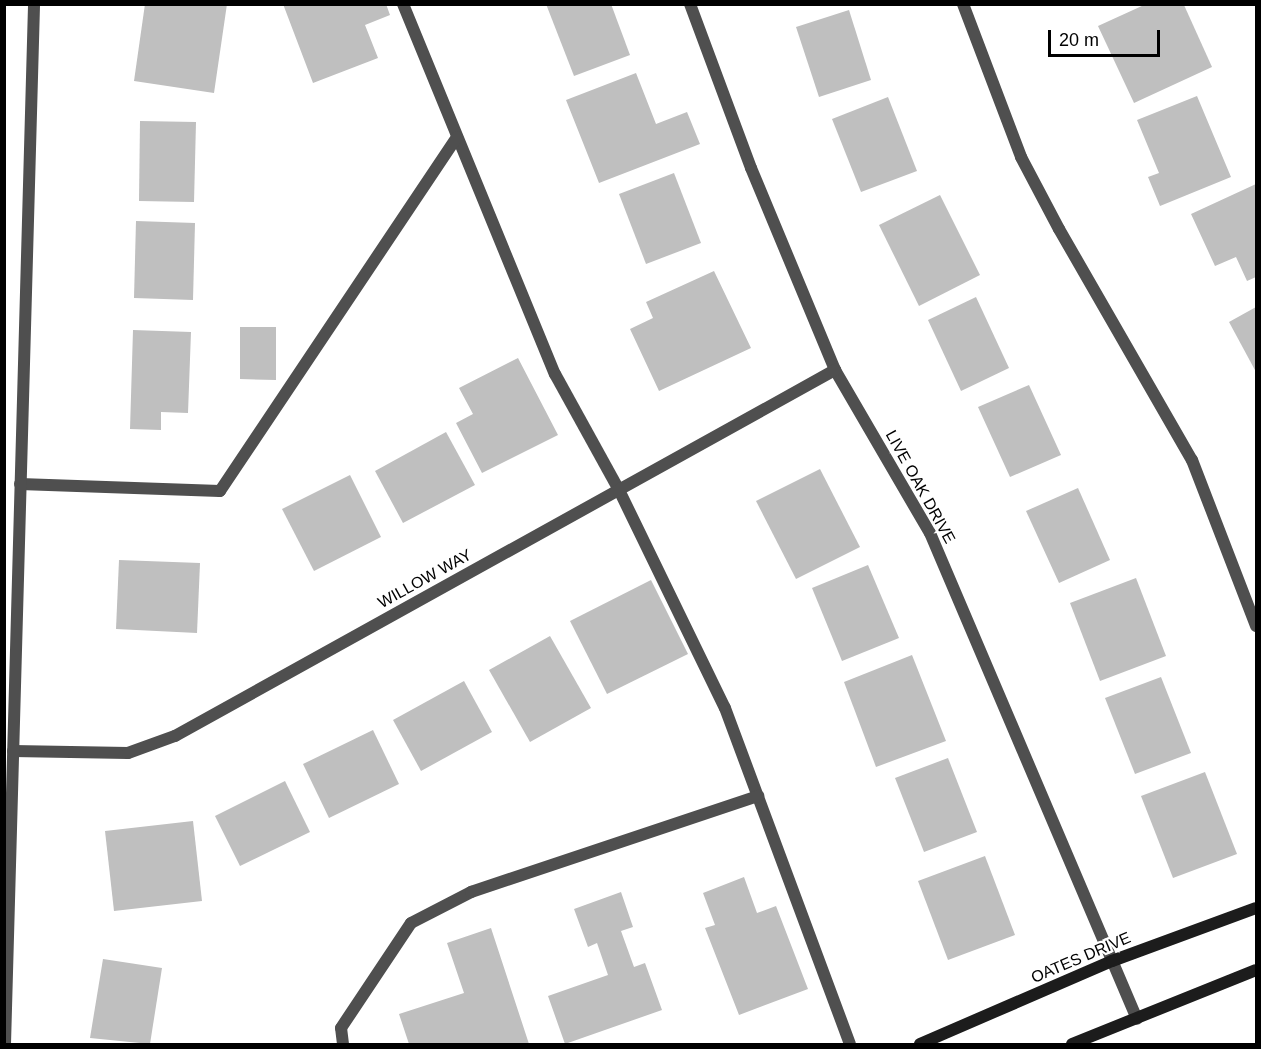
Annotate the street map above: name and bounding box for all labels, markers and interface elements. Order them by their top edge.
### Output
scale bar [1051,18,1164,56]
text: 20 m [1059,30,1099,50]
street label: LIVE OAK DRIVE [881,427,959,547]
street label: WILLOW WAY [375,545,475,613]
street label: OATES DRIVE [1028,928,1134,988]

